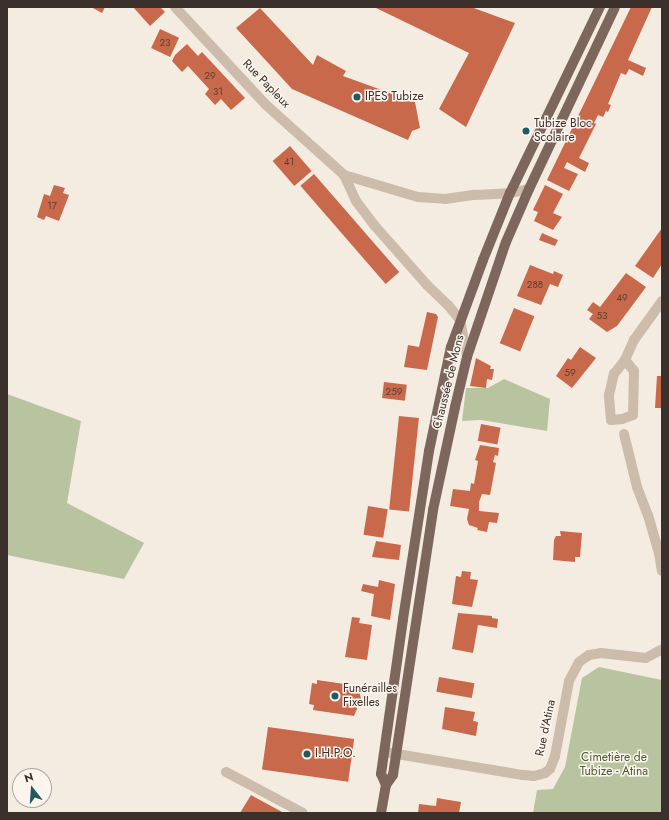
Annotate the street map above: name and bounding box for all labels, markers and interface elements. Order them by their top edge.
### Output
house number: 23 [159,37,171,49]
street label: Rue Papleux [239,57,293,111]
house number: 29 [204,70,216,82]
house number: 31 [213,86,223,98]
place label: IPES Tubize [365,90,424,104]
marker: IPES Tubize [352,92,362,102]
place label: Tubize Bloc Scolaire [534,117,592,145]
marker: Tubize Bloc Scolaire [521,126,531,136]
house number: 41 [284,156,294,168]
house number: 17 [47,200,57,212]
house number: 288 [527,279,543,291]
house number: 49 [616,292,628,304]
house number: 53 [596,310,608,322]
street label: Chaussée de Mons [430,334,468,430]
house number: 59 [564,367,576,379]
house number: 259 [385,386,403,398]
place label: Funérailles Fixelles [343,682,397,710]
marker: Funérailles Fixelles [330,691,340,701]
street label: Rue d'Atina [533,699,559,757]
place label: I.H.P.O. [315,747,356,761]
marker: I.H.P.O. [302,749,312,759]
park label: Cimetière de Tubize - Atina [580,751,648,779]
north arrow [12,768,52,808]
text: N [22,769,35,786]

